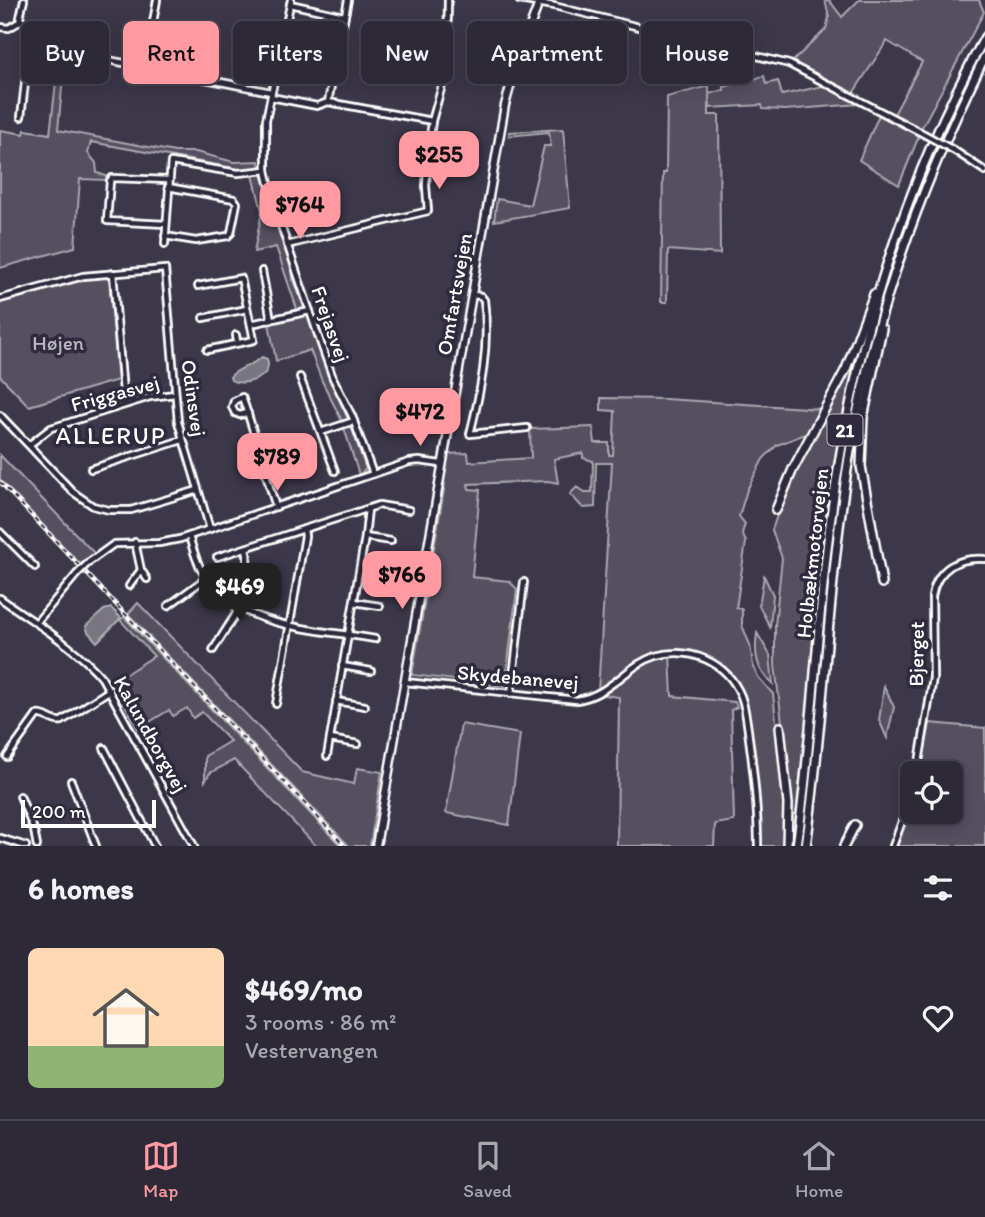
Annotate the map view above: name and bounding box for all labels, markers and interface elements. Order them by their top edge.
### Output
chip: Buy [21,21,109,84]
chip: Rent [123,21,219,84]
chip: Filters [233,21,347,84]
chip: New [361,21,453,84]
chip: Apartment [467,21,627,84]
chip: House [641,21,753,84]
pin: $255 [398,132,480,191]
text: $255 [415,140,463,168]
pin: $764 [259,182,341,241]
text: $764 [275,190,325,218]
street label: Omfartsvejen [431,231,477,357]
street label: Frejasvej [306,283,356,365]
park label: Højen [32,330,84,355]
street label: Odinsvej [176,358,212,438]
street label: Friggasvej [68,369,162,417]
pin: $472 [379,388,461,448]
text: $472 [396,397,445,425]
road number: 21 [828,414,862,446]
district label: ALLERUP [56,421,166,450]
pin: $789 [236,434,318,493]
text: $789 [253,442,301,470]
street label: Holbækmotorvejen [791,467,833,639]
pin: $766 [361,552,443,611]
text: $766 [378,560,426,588]
pin: $469 [199,564,281,623]
text: $469 [215,572,265,600]
street label: Bjerget [903,621,929,687]
street label: Skydebanevej [456,659,580,695]
street label: Kalundborgvej [109,671,193,797]
map controls [900,761,963,824]
button: locate [900,761,963,824]
scale bar [21,797,156,829]
text: 200 m [32,800,86,823]
icon: filters [919,869,957,907]
text: 6 homes [28,870,134,907]
text: $469/mo [245,971,363,1008]
icon: home [84,976,168,1060]
icon: heart [919,999,957,1037]
text: 3 rooms · 86 m² [245,1008,397,1036]
text: Vestervangen [245,1036,378,1064]
tab: Map [142,1137,180,1202]
tab: Saved [463,1137,512,1202]
tab: Home [795,1137,843,1202]

